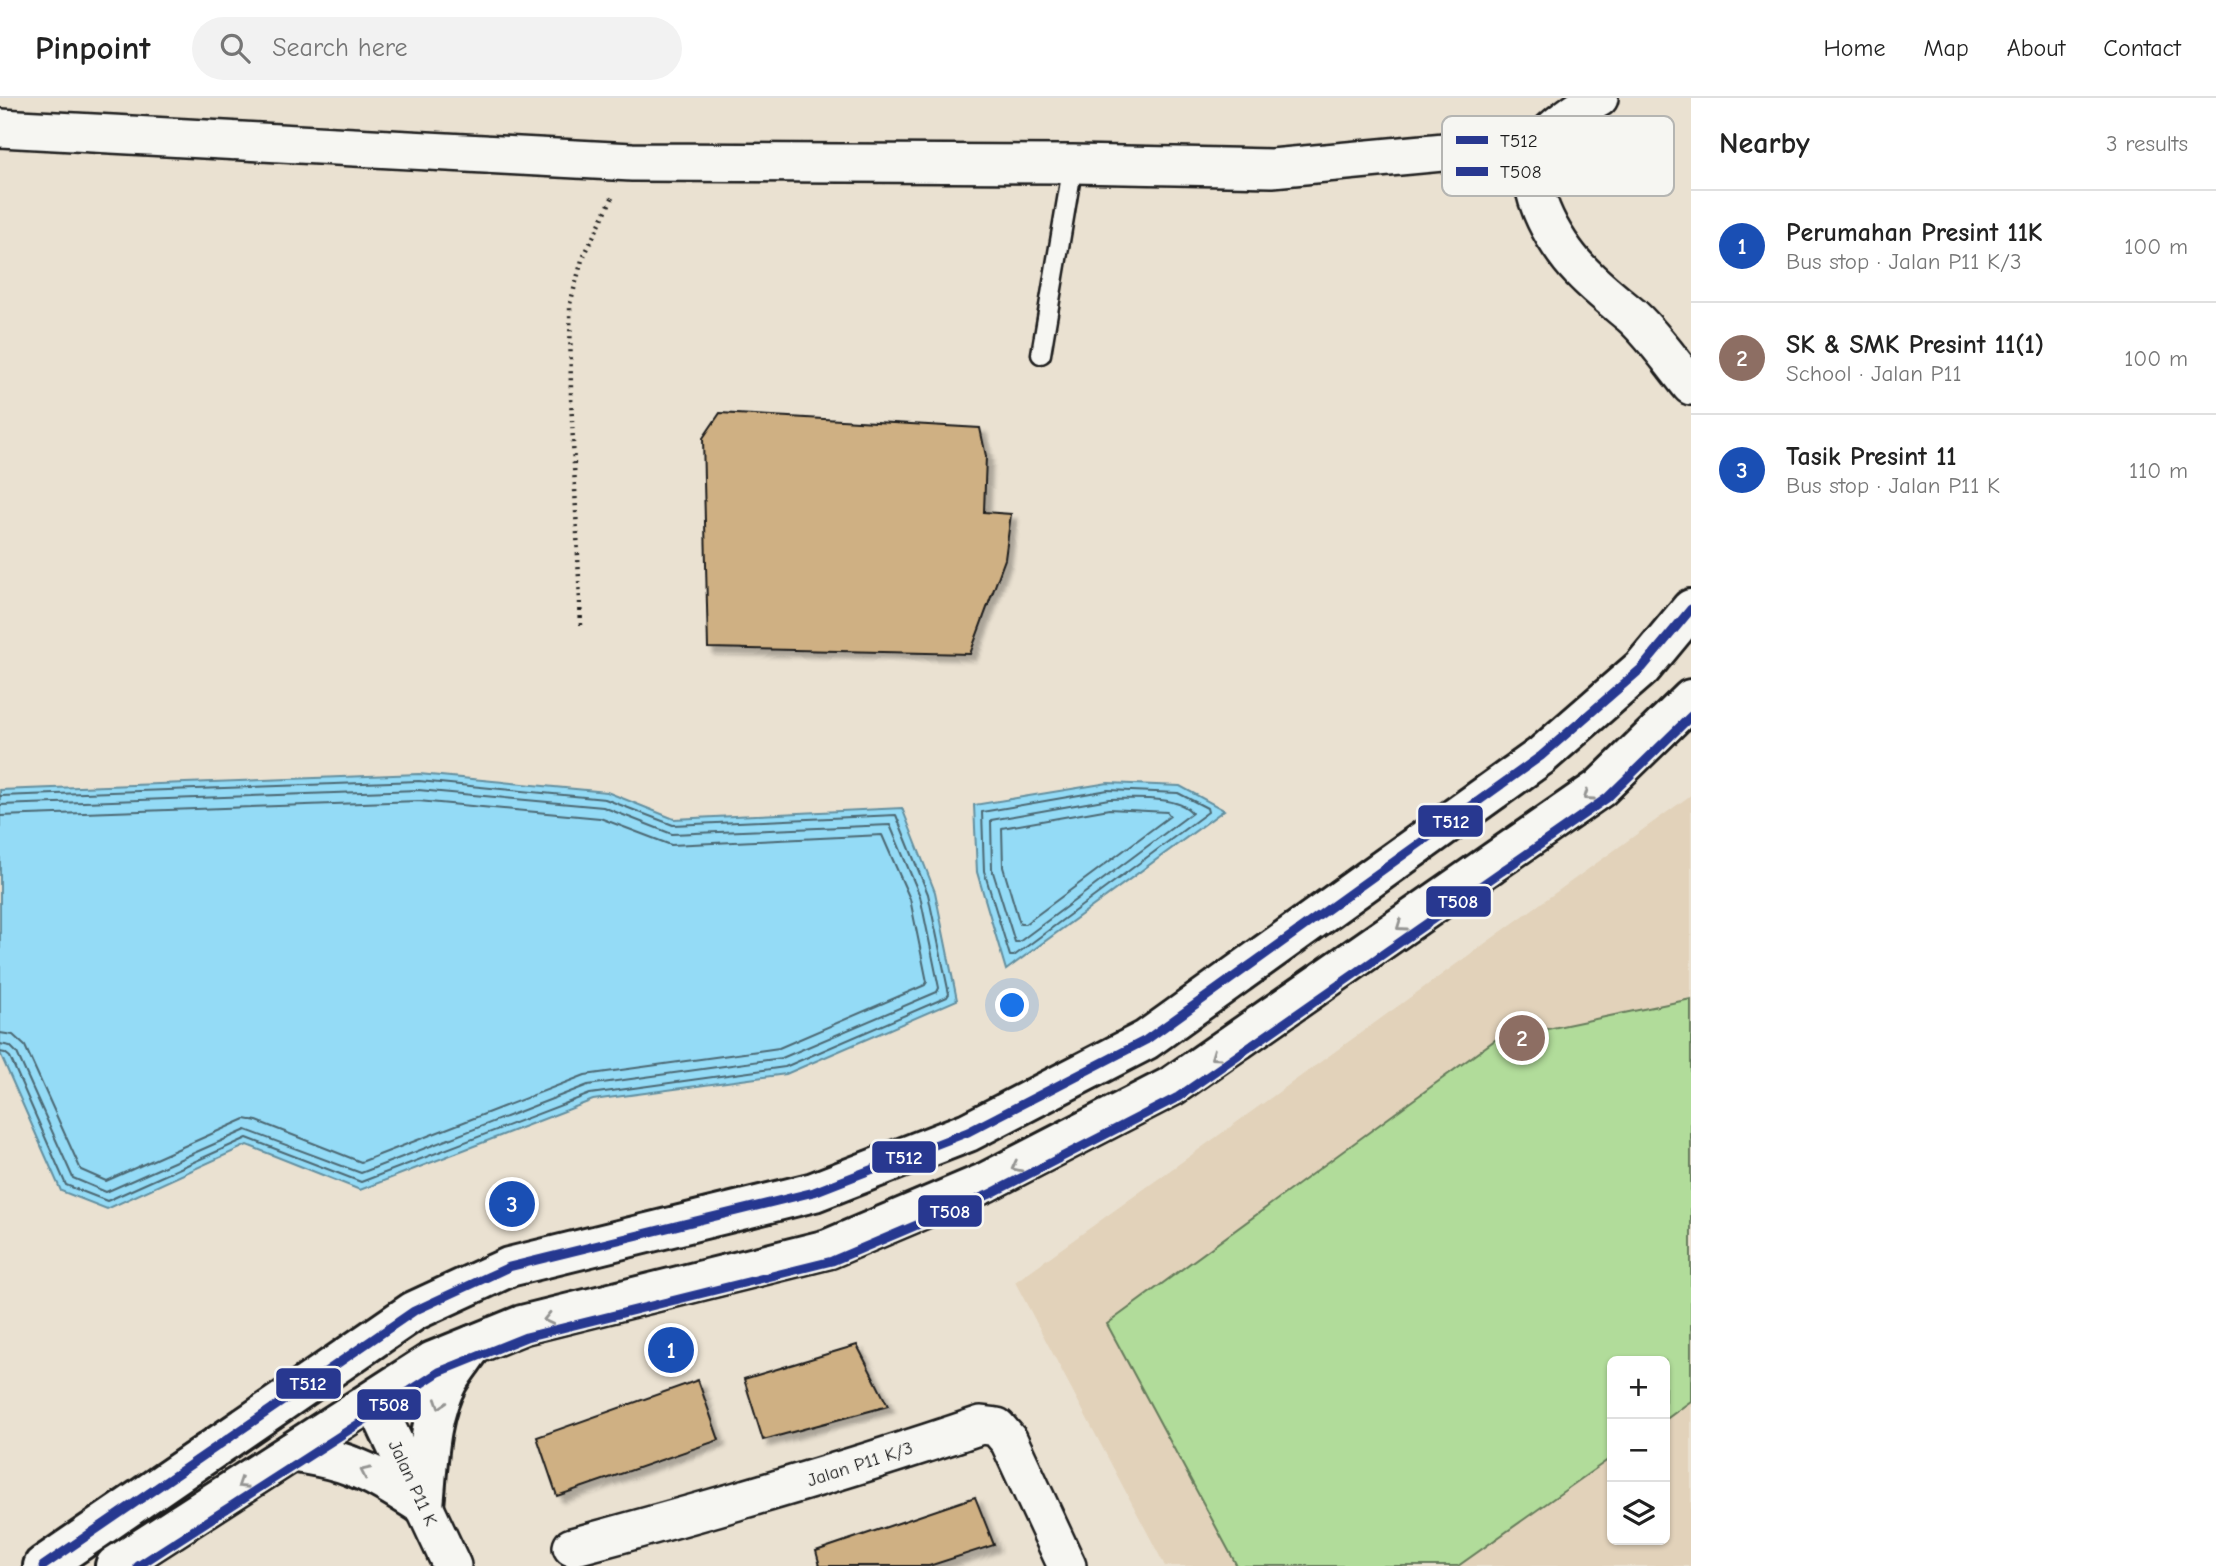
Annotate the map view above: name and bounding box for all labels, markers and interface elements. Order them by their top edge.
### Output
search box [192,17,682,80]
text: Pinpoint [35,29,150,67]
icon: search [216,29,254,67]
text: Search here [272,33,408,63]
text: Home [1824,34,1885,62]
text: Map [1923,34,1969,62]
text: About [2007,34,2065,62]
text: Contact [2103,34,2181,62]
legend [1442,116,1674,196]
text: Nearby [1719,126,1810,161]
text: T512 [1500,130,1538,152]
text: 3 results [2106,130,2188,157]
text: T508 [1500,161,1542,183]
text: Perumahan Presint 11K [1786,218,2043,248]
text: 1 [1737,233,1747,260]
text: 100 m [2124,233,2188,260]
text: Bus stop · Jalan P11 K/3 [1786,248,2022,275]
text: SK & SMK Presint 11(1) [1786,330,2044,360]
text: 2 [1736,345,1748,372]
text: 100 m [2124,345,2188,372]
text: School · Jalan P11 [1786,360,1962,387]
text: Tasik Presint 11 [1786,442,1957,472]
text: 3 [1736,457,1748,484]
text: 110 m [2129,457,2188,484]
text: Bus stop · Jalan P11 K [1786,472,2000,499]
one-way arrow [1583,788,1596,800]
line badge: T512 [1417,804,1484,838]
text: T512 [1433,811,1469,833]
line badge: T508 [1425,885,1492,918]
text: T508 [1438,891,1478,913]
one-way arrow [1396,918,1409,930]
your location [995,988,1029,1022]
pin: 2 [1499,1012,1545,1064]
one-way arrow [1210,1048,1223,1060]
line badge: T512 [871,1140,937,1174]
text: T512 [886,1147,922,1169]
one-way arrow [1011,1158,1023,1172]
pin: 3 [489,1178,535,1230]
line badge: T508 [917,1194,983,1228]
text: T508 [930,1201,970,1223]
one-way arrow [542,1311,554,1325]
pin: 1 [648,1324,694,1376]
map controls [1607,1356,1670,1545]
button: + [1607,1356,1670,1419]
line badge: T512 [275,1367,342,1400]
text: T512 [290,1373,326,1395]
line badge: T508 [356,1388,422,1421]
text: T508 [369,1394,409,1416]
one-way arrow [434,1397,448,1410]
button: − [1607,1419,1670,1482]
street label: Jalan P11 K [384,1437,443,1530]
street label: Jalan P11 K/3 [804,1437,916,1491]
one-way arrow [359,1466,372,1480]
one-way arrow [237,1476,250,1489]
button: layers [1607,1482,1670,1545]

